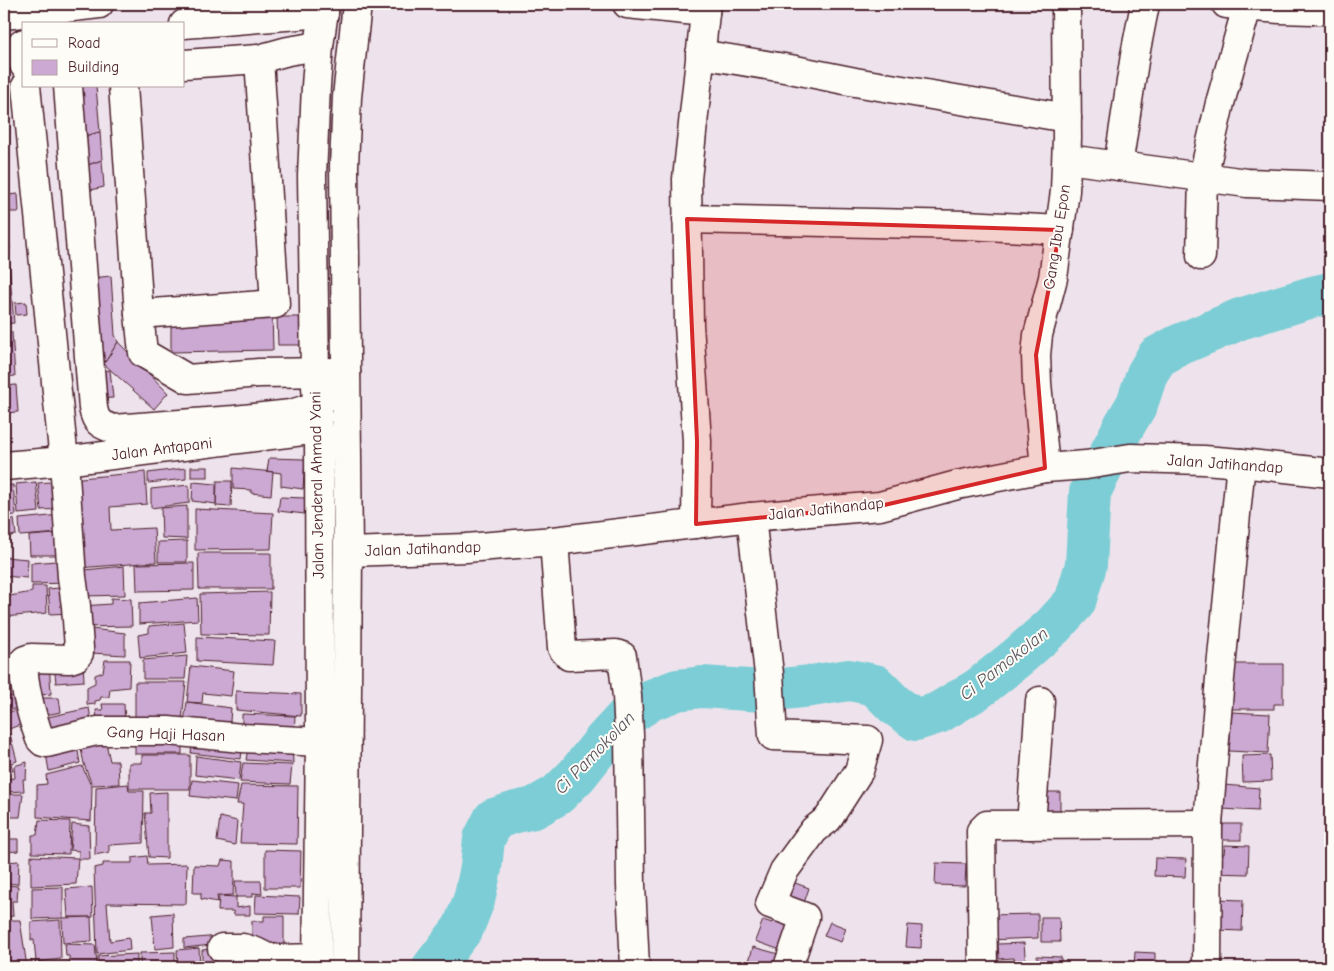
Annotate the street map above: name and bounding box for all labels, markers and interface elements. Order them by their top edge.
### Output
legend [22,22,185,88]
text: Road [68,34,100,52]
text: Building [68,58,119,76]
street label: Gang Ibu Epon [1040,183,1074,291]
street label: Jalan Jenderal Ahmad Yani [306,391,328,579]
street label: Jalan Antapani [111,434,213,464]
street label: Jalan Jatihandap [1166,451,1284,477]
street label: Jalan Jatihandap [767,494,885,524]
street label: Jalan Jatihandap [365,538,481,560]
water label: Ci Pamokolan [956,623,1052,705]
water label: Ci Pamokolan [551,707,639,799]
street label: Gang Haji Hasan [106,723,226,745]

